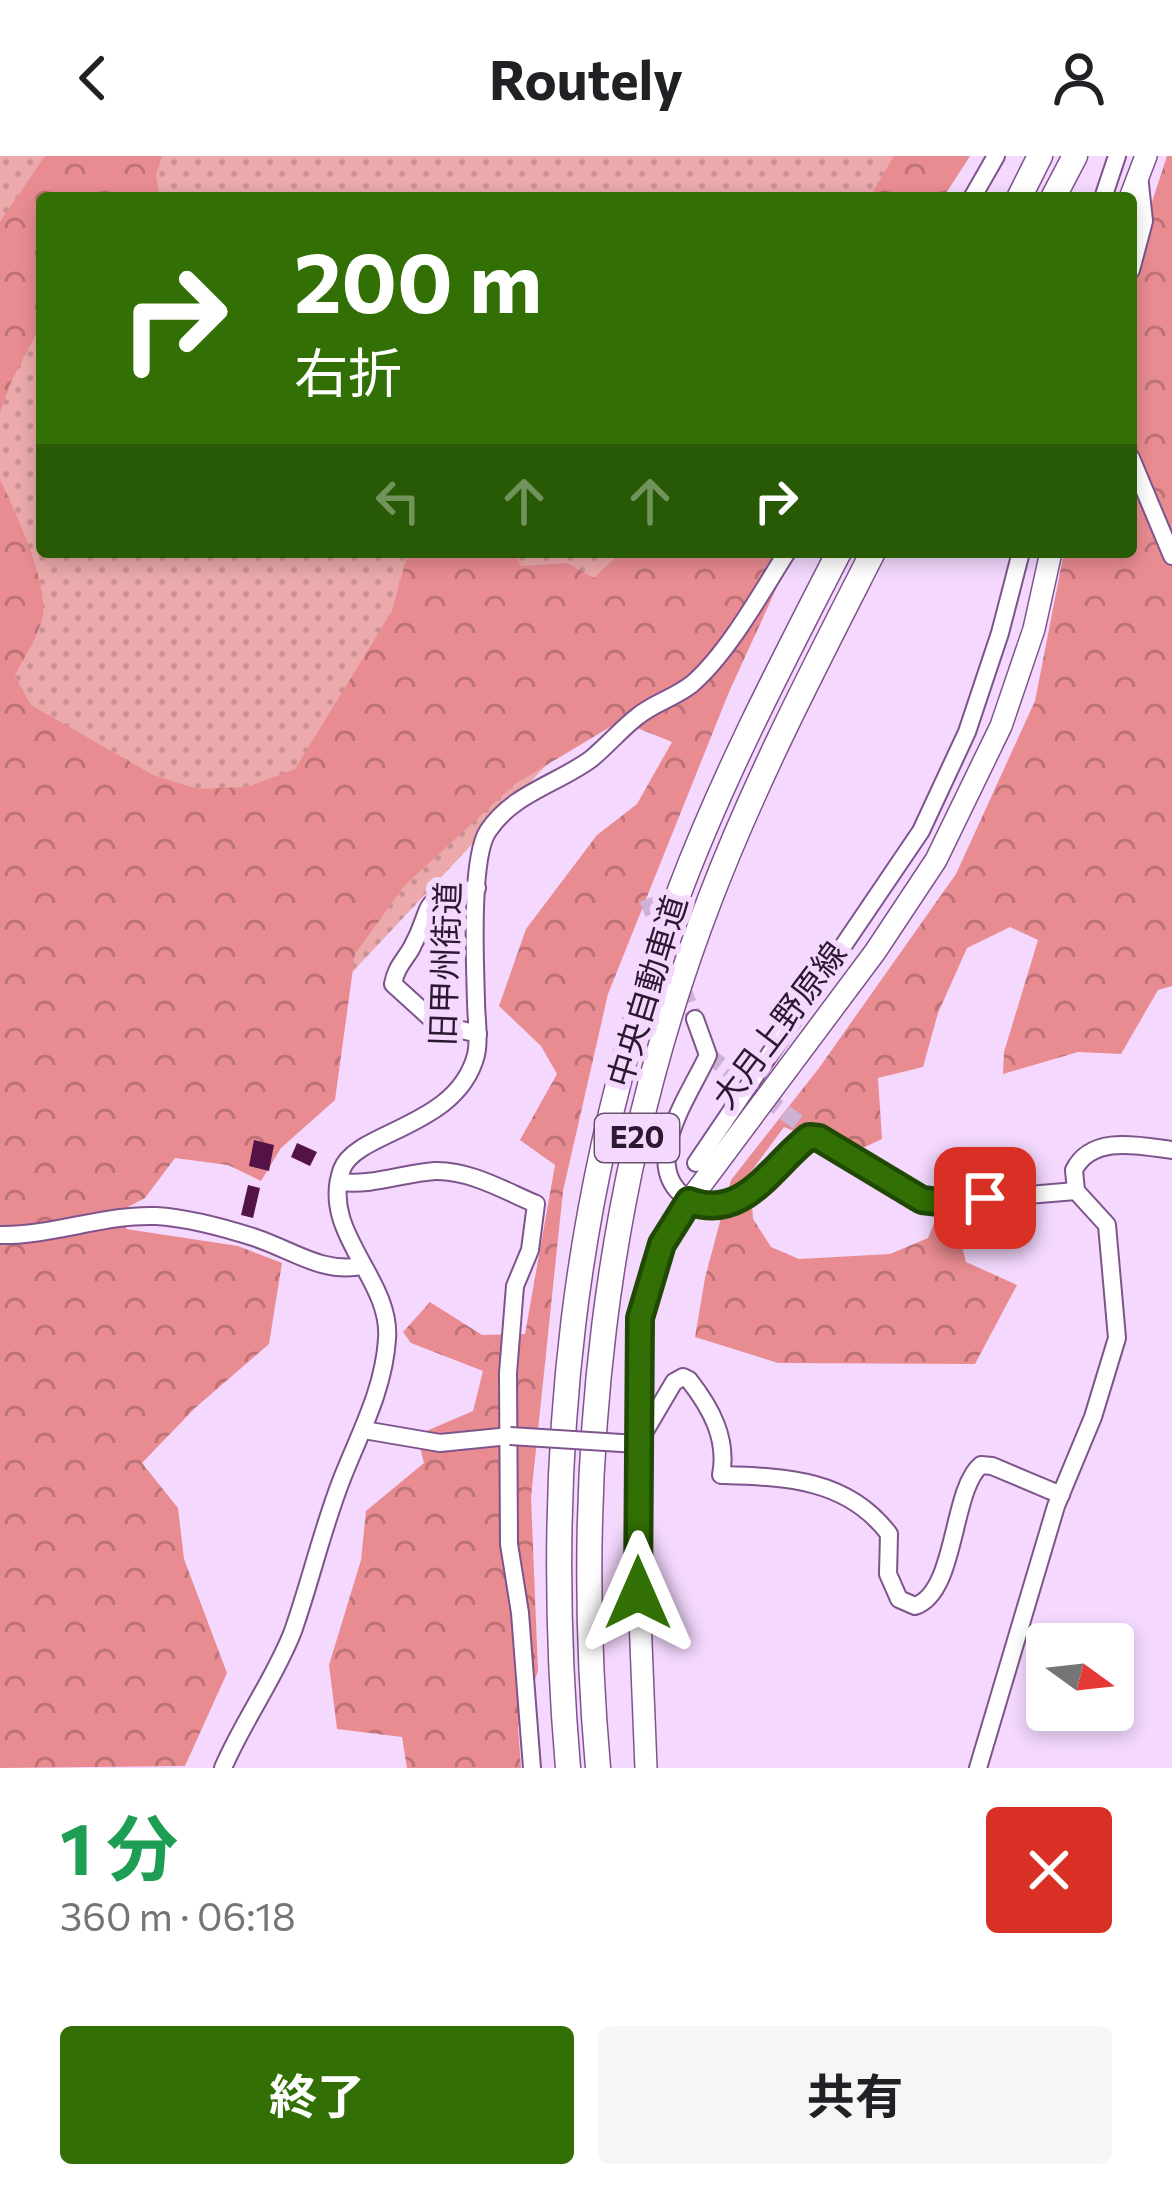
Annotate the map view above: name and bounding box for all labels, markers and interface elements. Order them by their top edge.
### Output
icon: back [60,45,126,111]
text: Routely [489,45,683,111]
icon: person [1046,45,1112,111]
text: 200 m [294,228,542,330]
icon: right [96,240,252,396]
text: 右折 [294,338,402,404]
icon: left [365,468,431,534]
icon: ahead [491,468,557,534]
icon: ahead [617,468,683,534]
icon: right [743,468,809,534]
street label: 旧甲州街道 [420,881,467,1047]
street label: 中央自動車道 [597,890,694,1091]
street label: 大月上野原線 [702,933,854,1115]
road number: E20 [595,1114,679,1162]
pin [934,1147,1036,1249]
icon: arrive [952,1165,1018,1231]
position arrow [575,1530,701,1656]
north arrow [1026,1623,1134,1731]
map controls [1026,1623,1134,1731]
text: 1 分 [60,1802,178,1890]
button: close [986,1807,1112,1933]
text: 360 m · 06:18 [60,1891,296,1939]
button: 終了 [60,2026,574,2164]
button: 共有 [598,2026,1112,2164]

